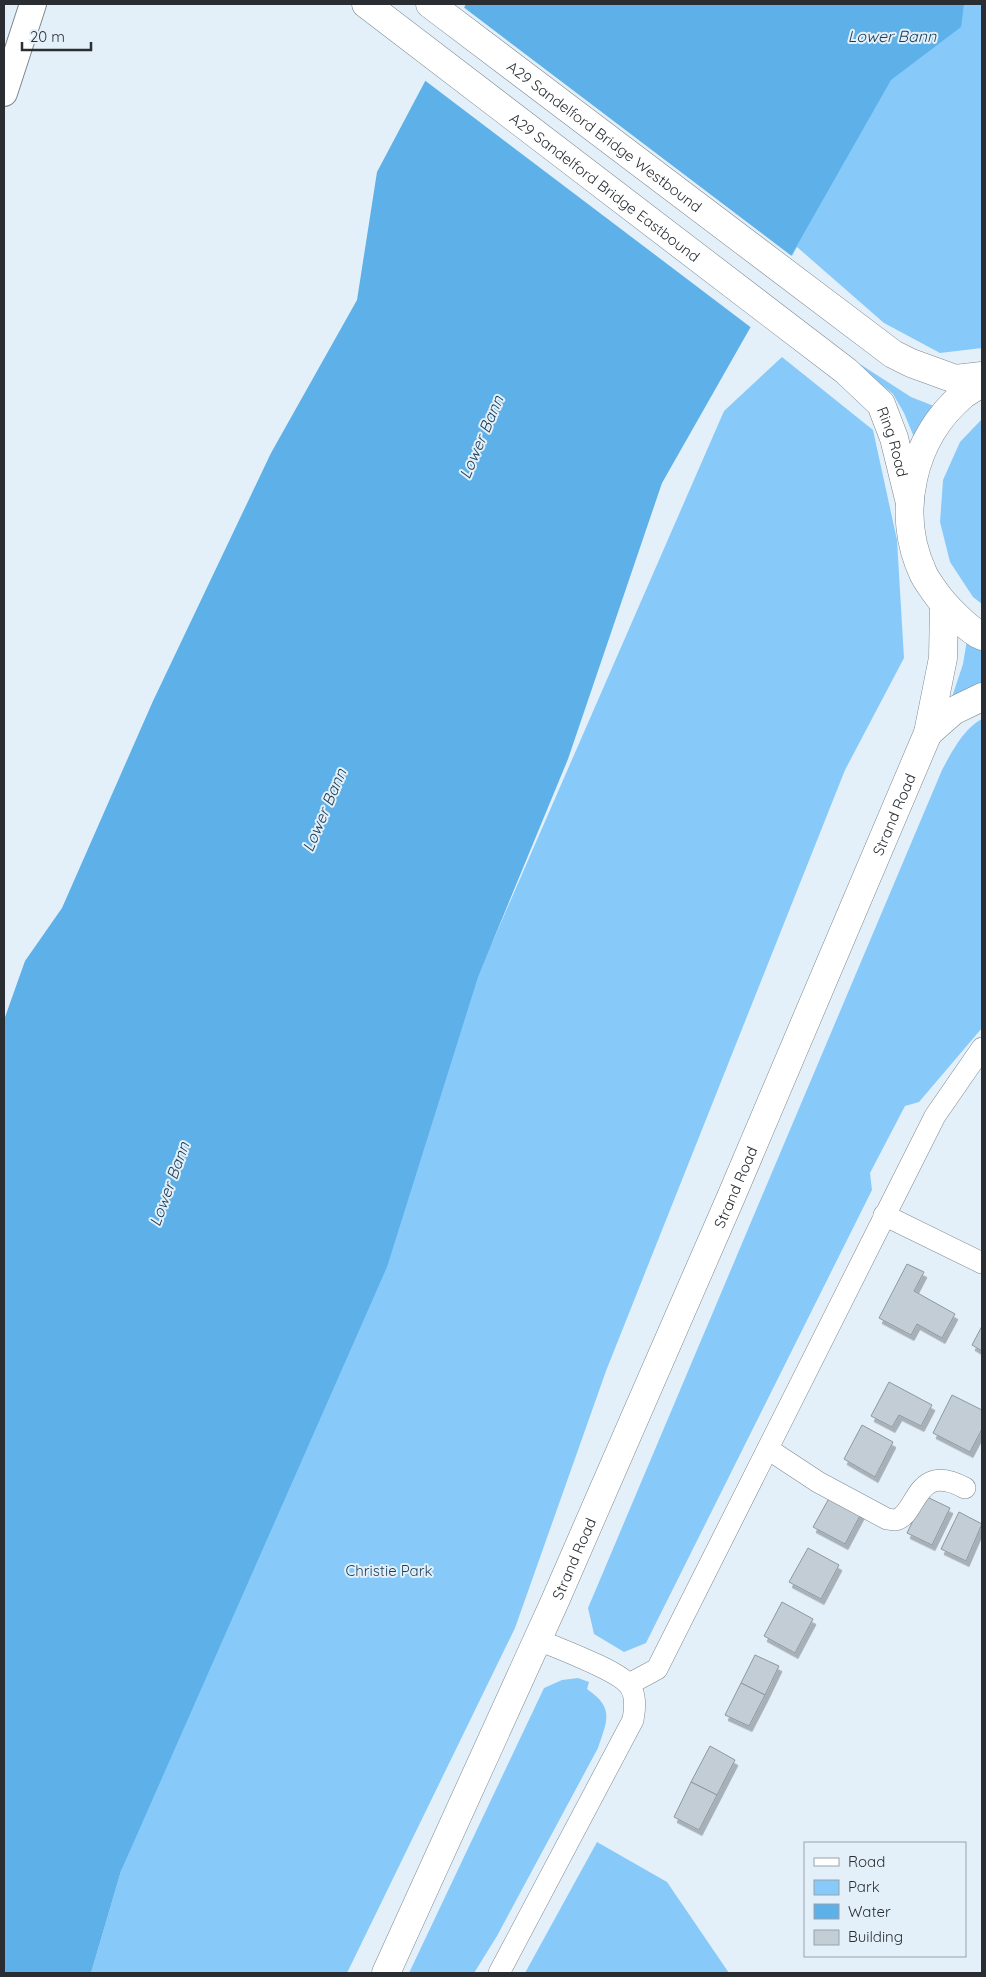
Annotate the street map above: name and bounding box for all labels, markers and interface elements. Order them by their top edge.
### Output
scale bar [22,20,91,52]
water label: Lower Bann [848,26,937,46]
text: 20 m [30,27,65,46]
street label: A29 Sandelford Bridge Westbound [504,56,706,216]
street label: A29 Sandelford Bridge Eastbound [506,108,704,265]
water label: Lower Bann [455,392,508,482]
street label: Ring Road [873,404,913,479]
water label: Lower Bann [298,765,351,855]
street label: Strand Road [868,770,919,858]
water label: Lower Bann [144,1138,194,1229]
street label: Strand Road [709,1143,761,1231]
street label: Strand Road [547,1515,600,1602]
park label: Christie Park [346,1561,432,1580]
legend [804,1842,966,1957]
text: Road [848,1852,885,1871]
text: Park [848,1877,880,1896]
text: Water [848,1902,891,1921]
text: Building [848,1927,903,1946]

